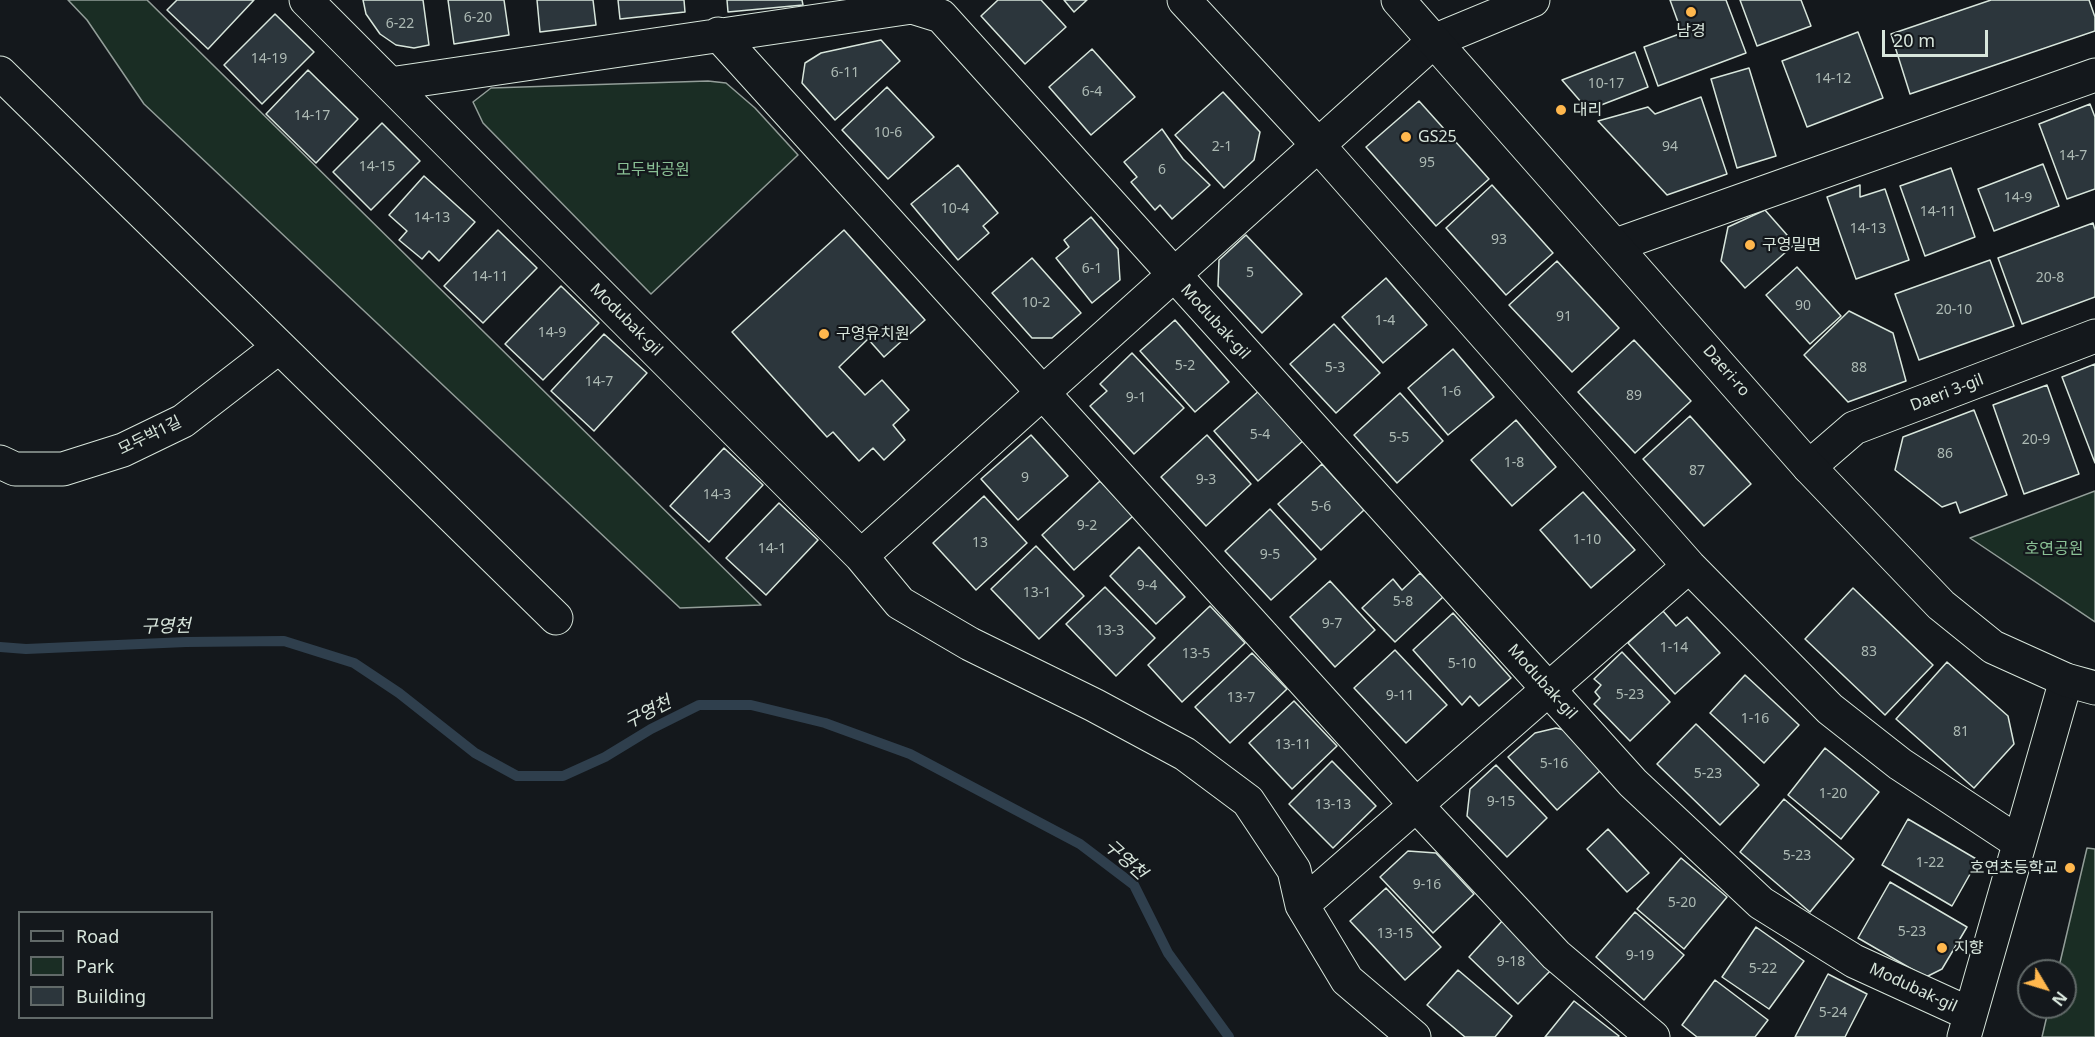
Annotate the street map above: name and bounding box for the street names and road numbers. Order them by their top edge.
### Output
street label: Modubak-gil [586,280,666,360]
street label: Modubak-gil [1176,280,1254,364]
street label: Daeri-ro [1699,341,1753,401]
street label: Daeri 3-gil [1908,370,1986,416]
street label: 모두박1길 [115,412,185,460]
street label: Modubak-gil [1503,640,1581,724]
street label: Modubak-gil [1866,959,1960,1017]

